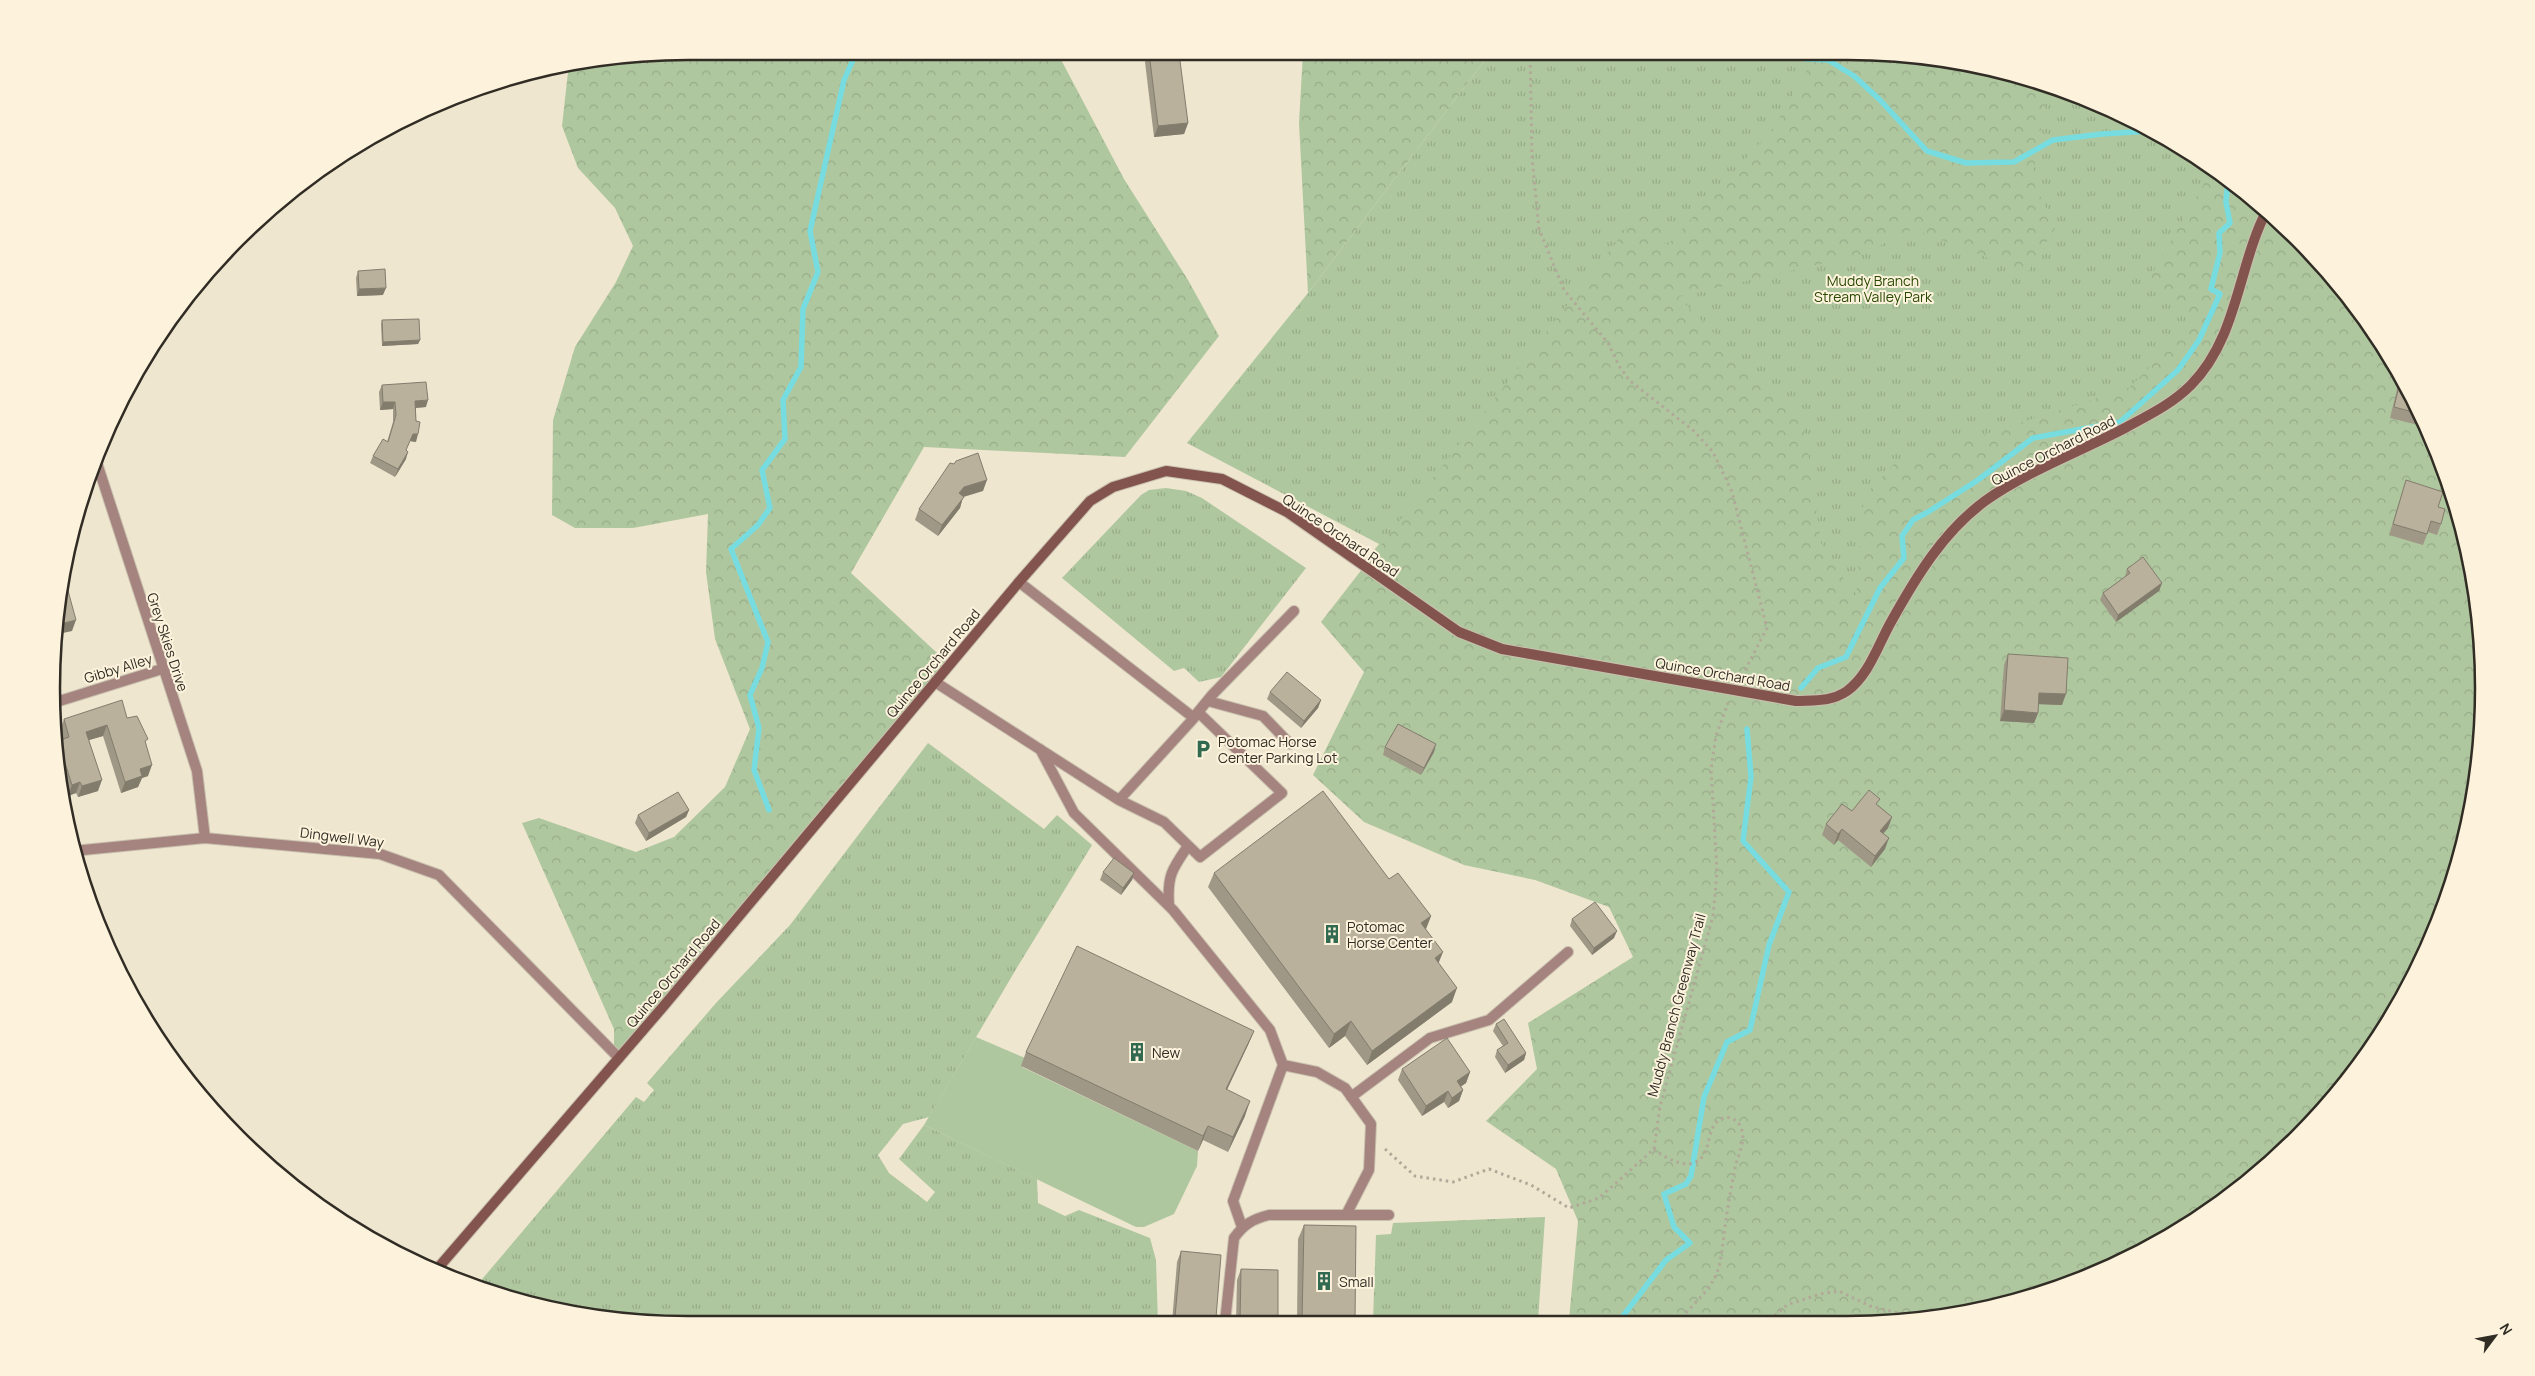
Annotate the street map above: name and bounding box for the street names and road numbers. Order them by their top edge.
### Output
street label: Quince Orchard Road [1988,411,2118,489]
street label: Quince Orchard Road [1279,489,1403,581]
street label: Grey Skies Drive [143,590,193,694]
street label: Quince Orchard Road [882,605,984,721]
street label: Gibby Alley [82,648,155,687]
street label: Quince Orchard Road [1654,653,1792,695]
street label: Dingwell Way [299,822,386,852]
street label: Muddy Branch Greenway Trail [1642,911,1710,1099]
street label: Quince Orchard Road [622,915,724,1031]

